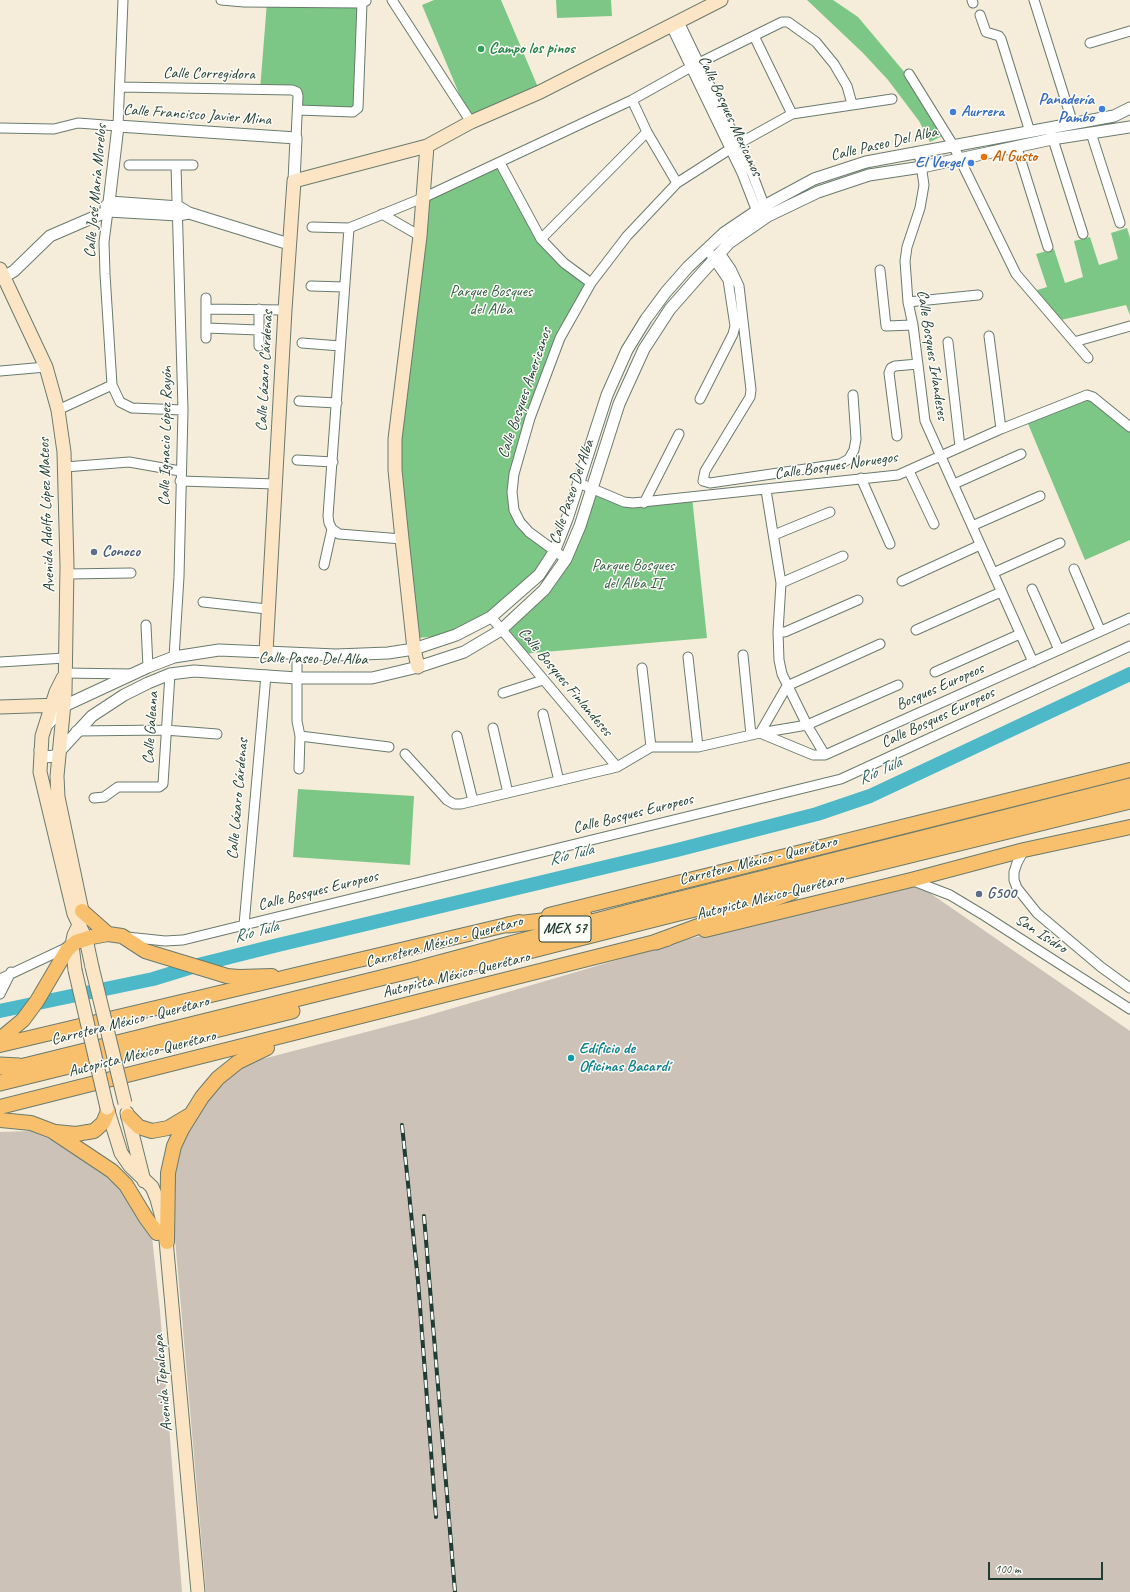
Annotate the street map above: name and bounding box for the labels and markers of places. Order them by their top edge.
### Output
place label: Campo los pinos [489,39,575,59]
marker: Campo los pinos [476,44,486,54]
place label: Panadería Pambo [1038,90,1094,128]
place label: Aurrera [961,102,1004,122]
marker: Panadería Pambo [1097,104,1107,114]
marker: Aurrera [948,107,958,117]
place label: Al Gusto [992,147,1037,167]
marker: Al Gusto [979,152,989,162]
place label: El Vergel [915,153,963,173]
marker: El Vergel [966,158,976,168]
place label: Conoco [102,542,140,562]
marker: Conoco [89,547,99,557]
place label: G500 [987,884,1016,904]
marker: G500 [974,889,984,899]
place label: Edificio de Oficinas Bacardí [579,1039,670,1077]
marker: Edificio de Oficinas Bacardí [566,1053,576,1063]

